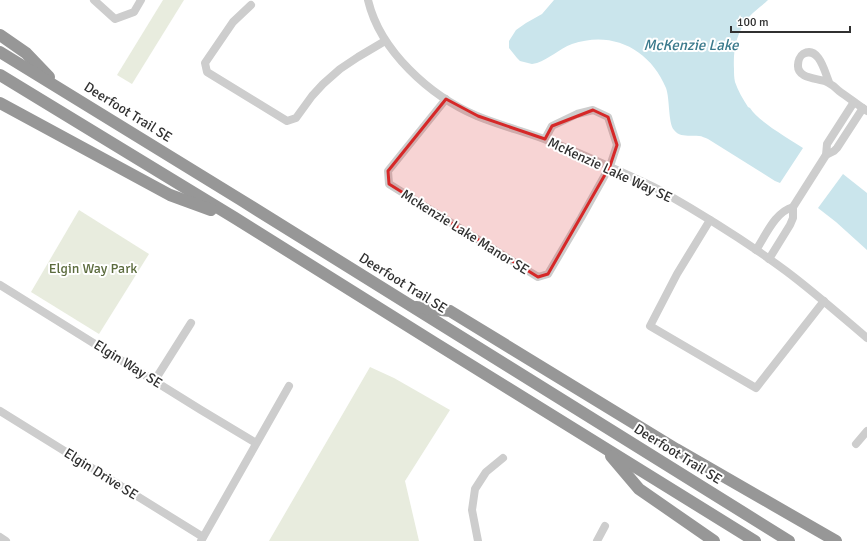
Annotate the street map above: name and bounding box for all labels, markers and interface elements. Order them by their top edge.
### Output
scale bar [731,8,850,34]
text: 100 m [737,15,769,30]
water label: McKenzie Lake [643,36,740,54]
street label: Deerfoot Trail SE [81,78,175,146]
street label: McKenzie Lake Way SE [545,134,675,206]
street label: Mckenzie Lake Manor SE [398,186,532,278]
street label: Deerfoot Trail SE [356,249,450,317]
park label: Elgin Way Park [49,260,137,277]
street label: Elgin Way SE [91,336,165,392]
street label: Deerfoot Trail SE [631,420,725,488]
street label: Elgin Drive SE [61,445,141,503]

